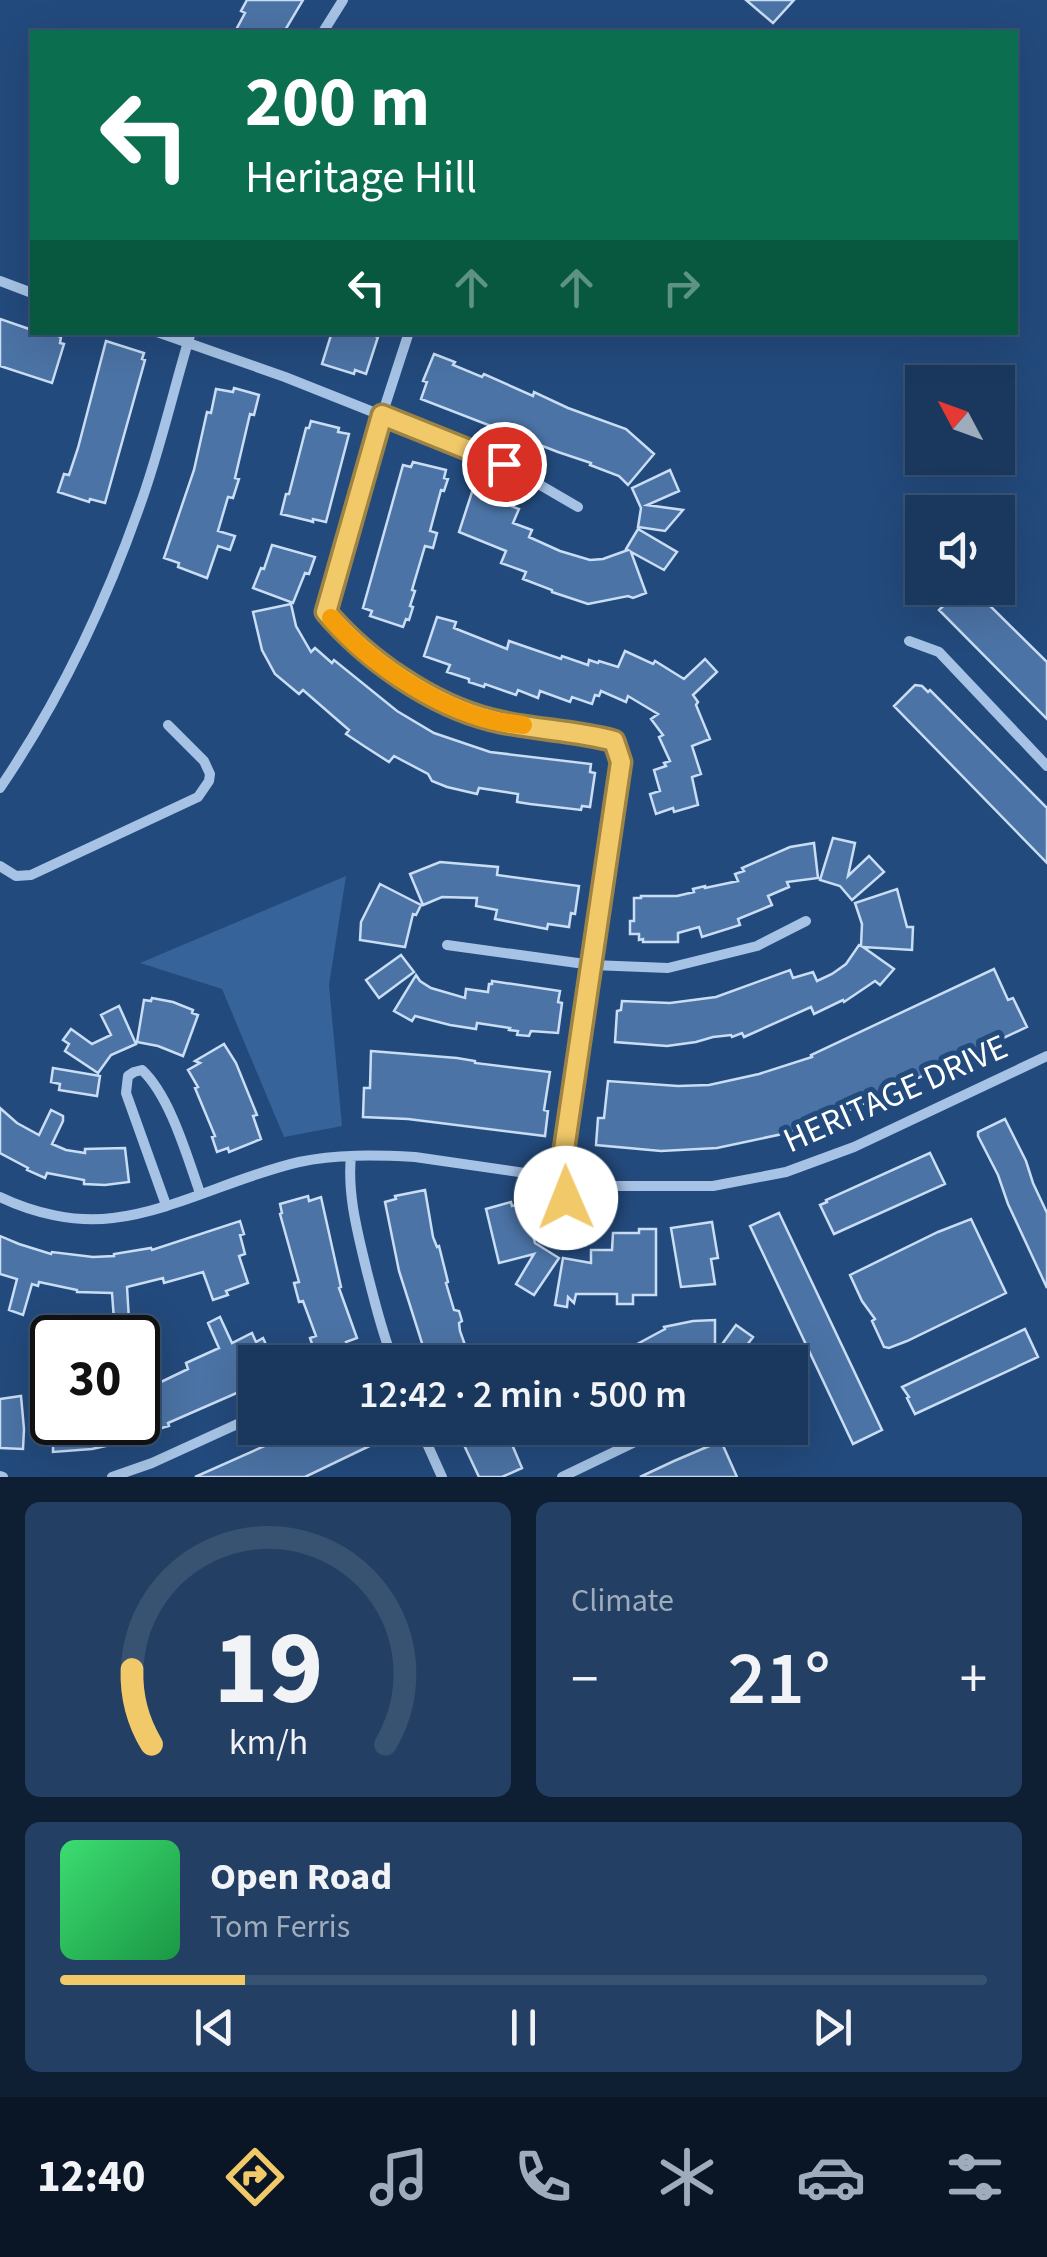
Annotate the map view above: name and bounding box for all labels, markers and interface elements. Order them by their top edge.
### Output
text: 200 m [245,53,430,153]
icon: left [80,70,210,200]
text: Heritage Hill [245,146,477,210]
icon: left [339,260,394,315]
icon: ahead [444,260,499,315]
icon: ahead [549,260,604,315]
icon: right [654,260,709,315]
north arrow [905,365,1015,475]
map controls [905,365,1015,605]
pin [462,422,547,507]
icon: arrive [477,437,532,492]
button: sound [905,495,1015,605]
street label: HERITAGE DRIVE [775,1022,1015,1166]
position arrow [514,1146,618,1250]
speed limit sign: 30 [30,1315,160,1445]
text: 12:42 · 2 min · 500 m [359,1368,687,1422]
text: Climate [571,1578,674,1624]
text: 19 [213,1596,323,1744]
text: 21° [727,1626,831,1733]
text: − [571,1641,598,1719]
text: + [960,1641,987,1719]
text: km/h [228,1717,308,1768]
text: Open Road [210,1850,392,1904]
text: Tom Ferris [210,1904,350,1950]
icon: previous [187,2000,242,2055]
icon: pause [496,2000,551,2055]
icon: next [805,2000,860,2055]
icon: directions [220,2142,290,2212]
icon: music [364,2142,434,2212]
icon: phone [508,2142,578,2212]
icon: climate [652,2142,722,2212]
icon: car [796,2142,866,2212]
icon: filters [940,2142,1010,2212]
text: 12:40 [37,2145,146,2209]

